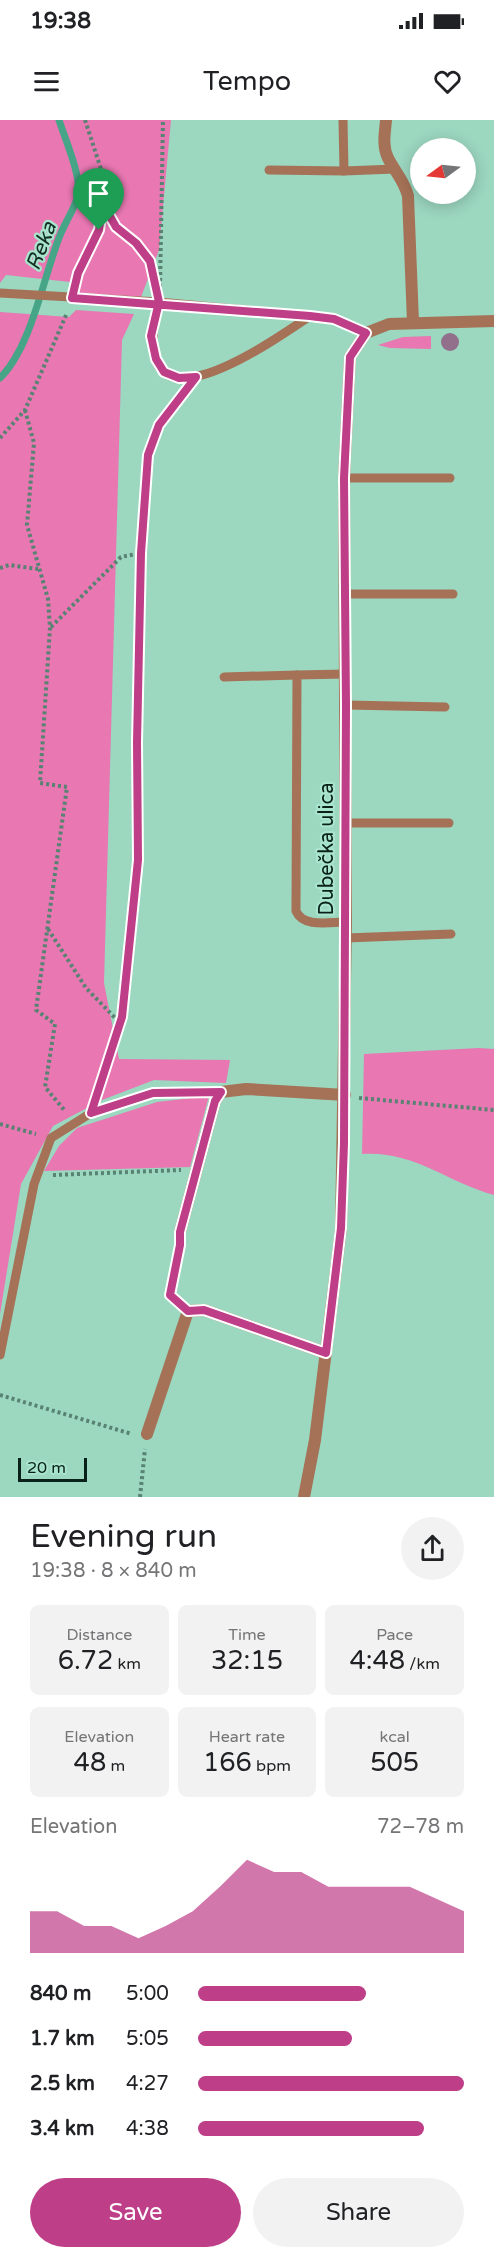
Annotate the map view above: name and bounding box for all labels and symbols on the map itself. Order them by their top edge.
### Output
north arrow [410,138,476,204]
pin [73,168,124,230]
water label: Reka [21,217,63,274]
street label: Dubečka ulica [315,783,339,915]
scale bar [18,1455,87,1482]

